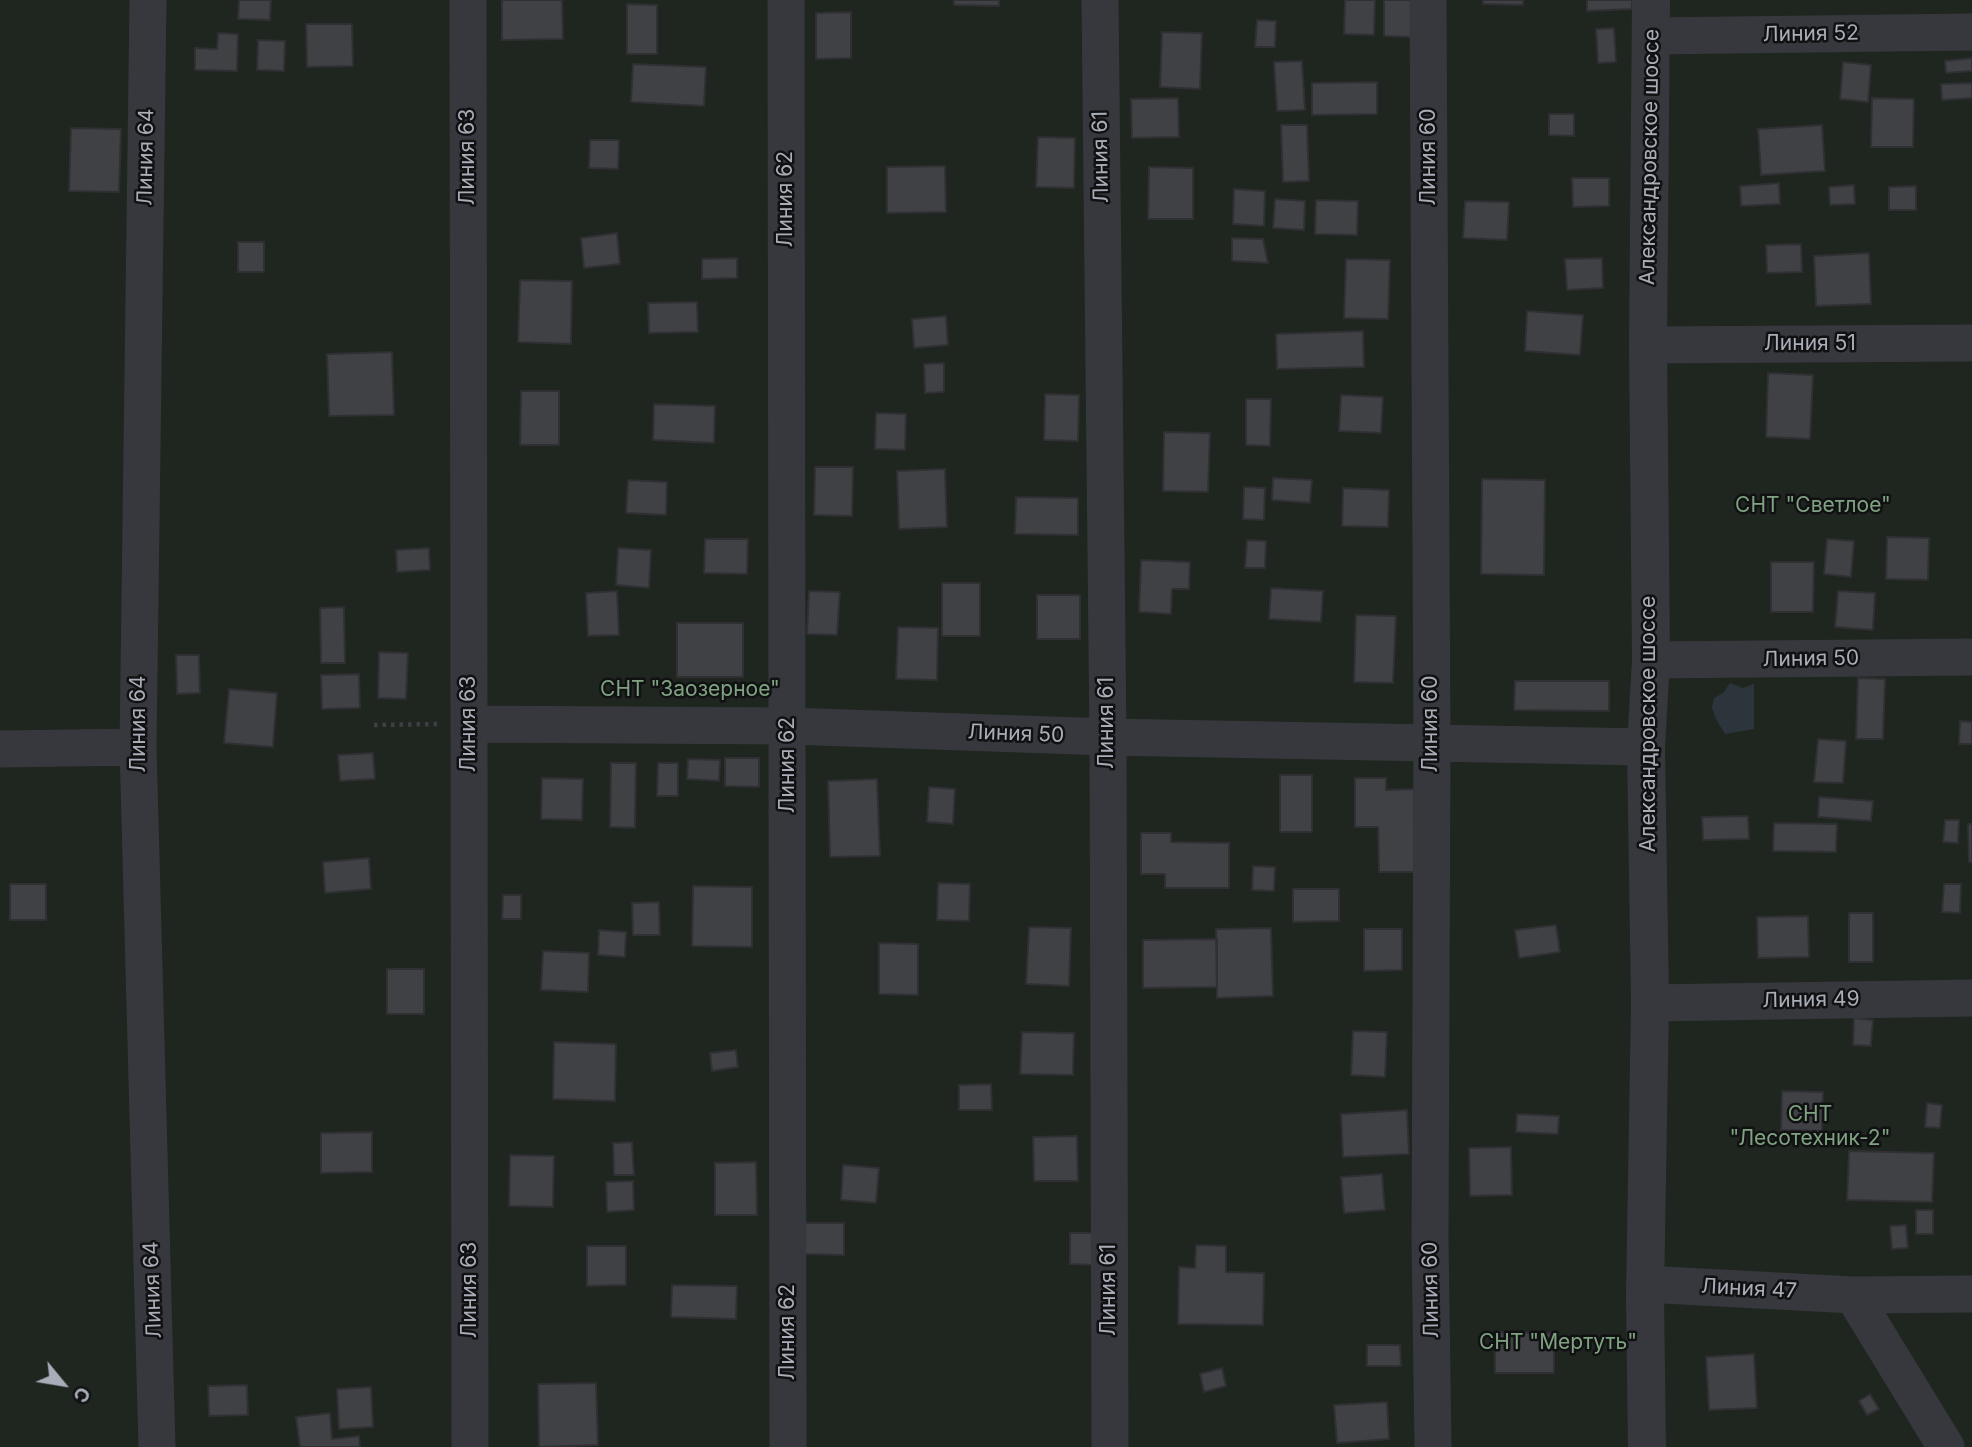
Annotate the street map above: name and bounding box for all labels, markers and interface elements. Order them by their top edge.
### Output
street label: Линия 52 [1763,21,1859,47]
street label: Александровское шоссе [1635,29,1665,285]
street label: Линия 64 [133,108,159,206]
street label: Линия 63 [455,109,481,205]
street label: Линия 60 [1416,109,1442,205]
street label: Линия 61 [1088,111,1114,203]
street label: Линия 62 [773,151,799,247]
street label: Линия 51 [1764,331,1856,357]
park label: СНТ "Светлое" [1735,493,1891,519]
street label: Александровское шоссе [1636,596,1662,852]
street label: Линия 50 [1763,646,1859,672]
street label: Линия 64 [126,675,152,773]
street label: Линия 63 [456,676,482,772]
street label: Линия 60 [1418,676,1444,772]
park label: СНТ "Заозерное" [600,677,780,703]
street label: Линия 61 [1094,677,1120,769]
street label: Линия 62 [775,717,801,813]
street label: Линия 50 [967,720,1065,748]
street label: Линия 49 [1762,987,1860,1013]
park label: СНТ "Лесотехник-2" [1730,1102,1890,1152]
street label: Линия 64 [139,1241,167,1339]
street label: Линия 60 [1418,1241,1444,1339]
street label: Линия 63 [457,1242,483,1338]
street label: Линия 61 [1096,1244,1122,1336]
street label: Линия 47 [1700,1274,1798,1304]
street label: Линия 62 [775,1284,801,1380]
park label: СНТ "Мертуть" [1479,1330,1637,1356]
north arrow [28,1349,98,1419]
text: С [68,1383,95,1407]

